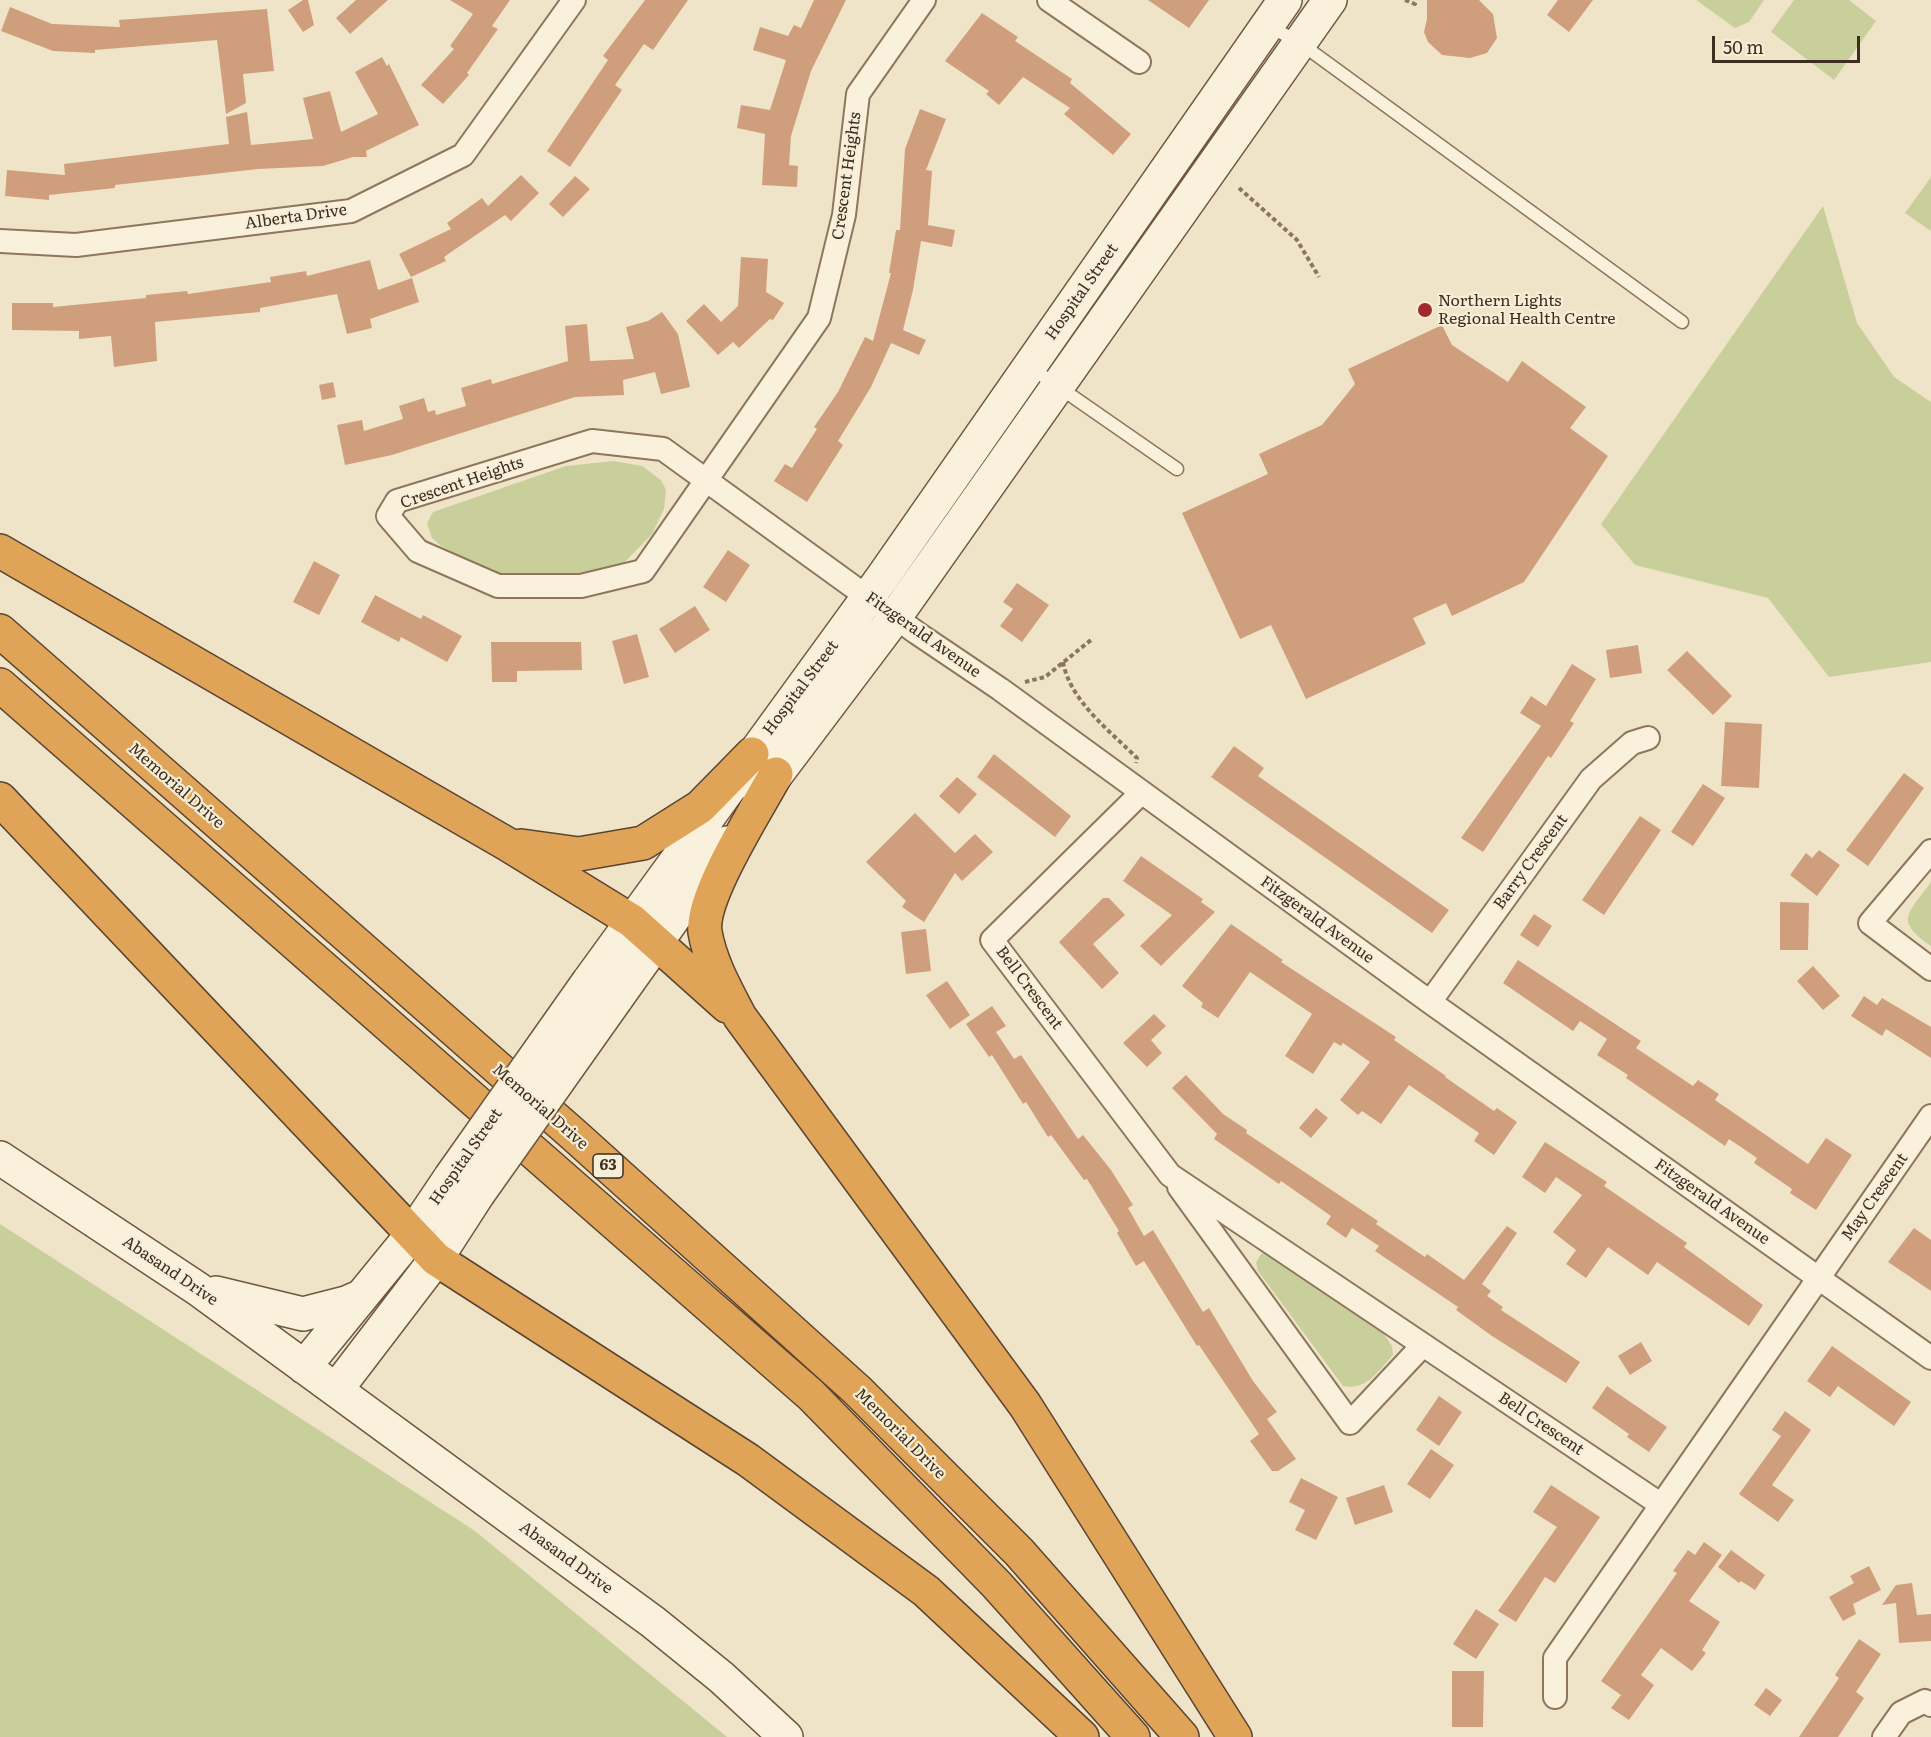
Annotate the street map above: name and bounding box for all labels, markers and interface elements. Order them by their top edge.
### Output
scale bar [1715,24,1864,62]
text: 50 m [1723,33,1764,60]
street label: Crescent Heights [829,111,865,241]
street label: Alberta Drive [244,200,348,234]
street label: Hospital Street [1042,240,1122,344]
place label: Northern Lights Regional Health Centre [1438,291,1616,329]
marker: Northern Lights Regional Health Centre [1416,301,1434,319]
street label: Crescent Heights [398,453,526,513]
street label: Fitzgerald Avenue [862,588,984,682]
street label: Hospital Street [759,637,843,739]
street label: Memorial Drive [124,739,228,833]
street label: Barry Crescent [1490,811,1572,913]
street label: Fitzgerald Avenue [1256,872,1378,968]
street label: Bell Crescent [992,943,1066,1033]
street label: Memorial Drive [488,1060,592,1154]
street label: Hospital Street [426,1105,506,1209]
street label: May Crescent [1838,1150,1912,1244]
road number: 63 [593,1154,623,1178]
street label: Fitzgerald Avenue [1651,1155,1773,1249]
street label: Abasand Drive [119,1232,221,1310]
street label: Memorial Drive [851,1385,949,1483]
street label: Bell Crescent [1495,1388,1587,1460]
street label: Abasand Drive [516,1518,616,1598]

